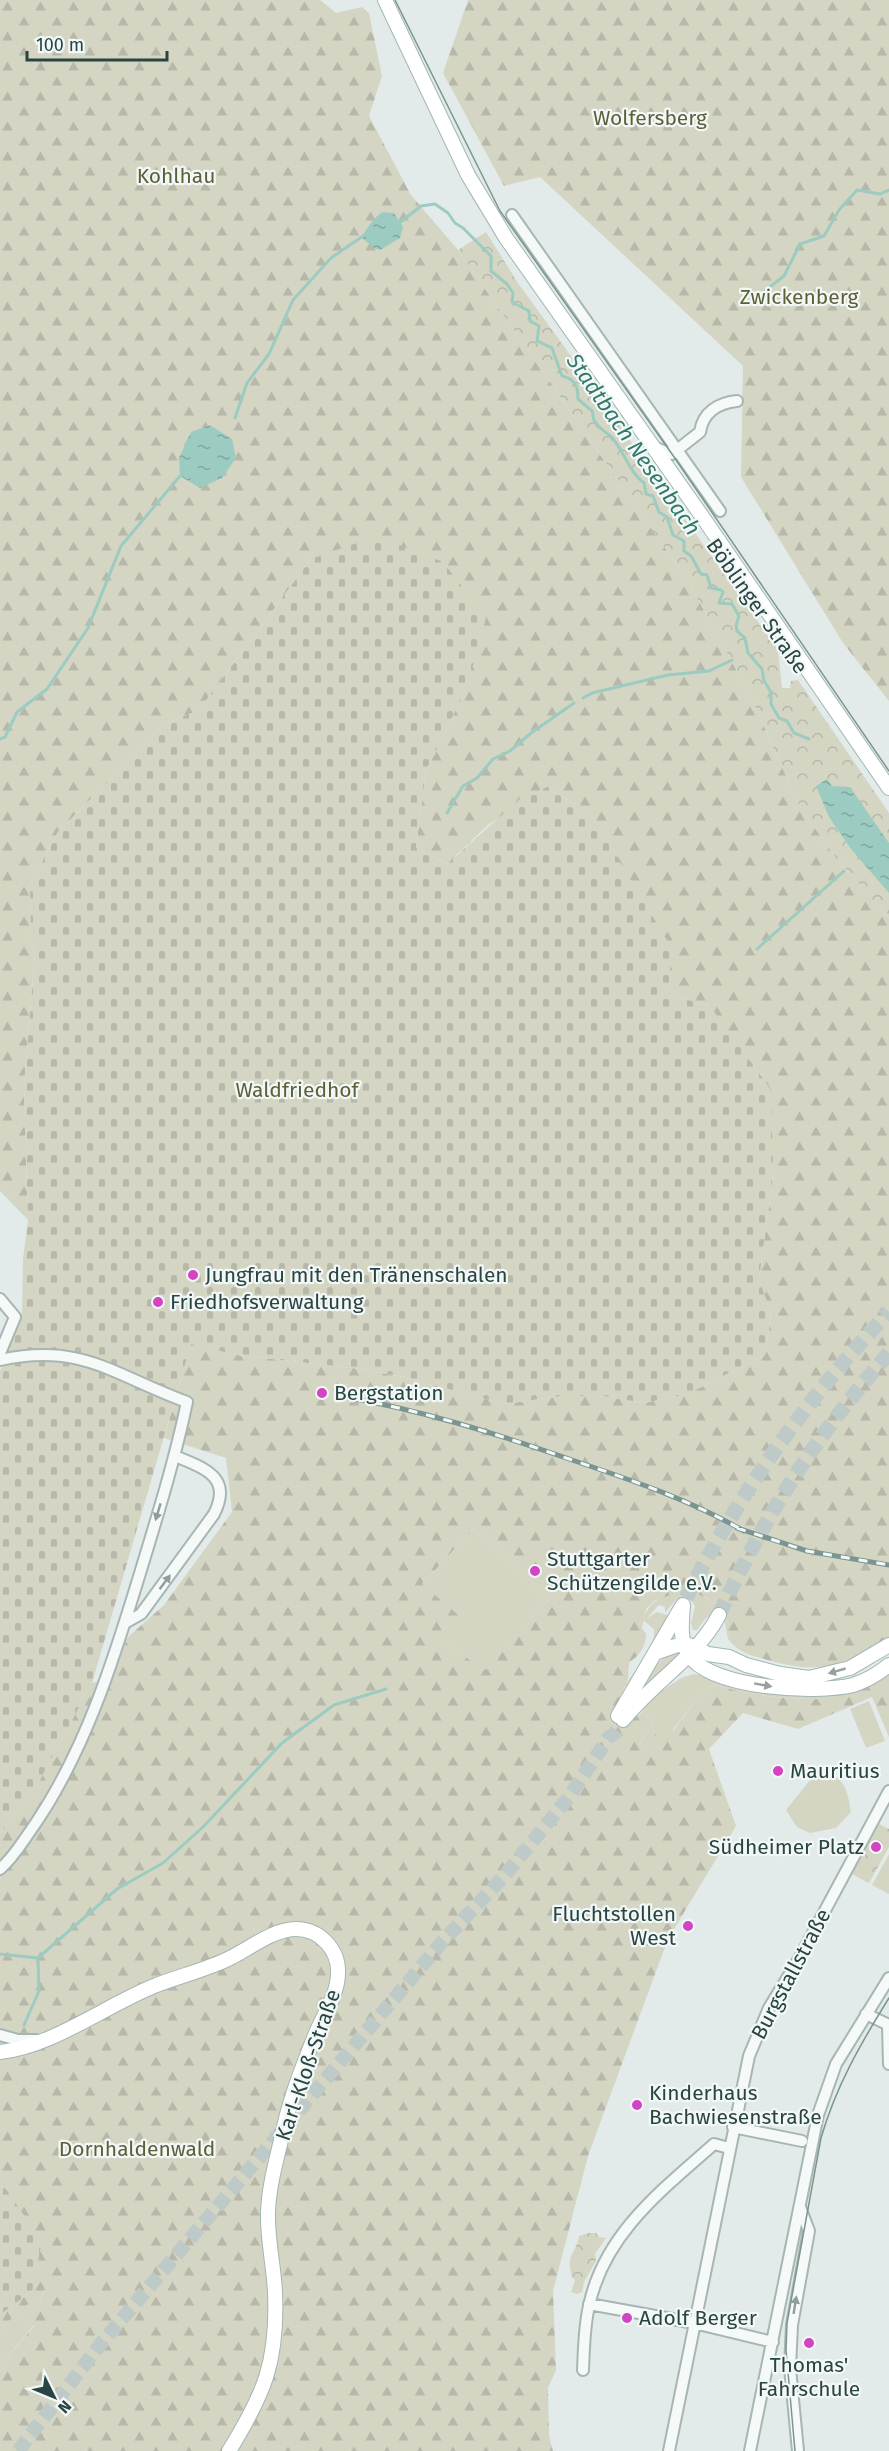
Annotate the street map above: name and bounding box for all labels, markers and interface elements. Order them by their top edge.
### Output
scale bar [27,24,166,62]
text: 100 m [36,34,84,56]
park label: Wolfersberg [593,105,707,131]
park label: Kohlhau [137,163,215,189]
park label: Zwickenberg [740,284,858,310]
water label: Stadtbach Nesenbach [560,347,706,540]
street label: Böblinger Straße [701,533,813,679]
park label: Waldfriedhof [235,1077,361,1103]
place label: Jungfrau mit den Tränenschalen [205,1262,508,1288]
marker: Jungfrau mit den Tränenschalen [186,1268,200,1282]
place label: Friedhofsverwaltung [170,1289,364,1315]
marker: Friedhofsverwaltung [151,1295,165,1309]
place label: Bergstation [334,1380,444,1406]
marker: Bergstation [315,1386,329,1400]
one-way arrow [153,1503,162,1521]
place label: Stuttgarter Schützengilde e.V. [547,1546,717,1596]
marker: Stuttgarter Schützengilde e.V. [528,1564,542,1578]
one-way arrow [158,1574,170,1589]
one-way arrow [828,1667,846,1676]
one-way arrow [754,1681,773,1690]
place label: Mauritius [790,1758,880,1784]
marker: Mauritius [771,1764,785,1778]
place label: Südheimer Platz [709,1834,864,1860]
marker: Südheimer Platz [869,1840,883,1854]
place label: Fluchtstollen West [552,1901,676,1951]
street label: Burgstallstraße [746,1904,836,2044]
marker: Fluchtstollen West [681,1919,695,1933]
street label: Karl-Kloß-Straße [270,1986,346,2144]
place label: Kinderhaus Bachwiesenstraße [649,2080,822,2130]
marker: Kinderhaus Bachwiesenstraße [630,2098,644,2112]
park label: Dornhaldenwald [59,2136,215,2162]
one-way arrow [791,2295,800,2314]
place label: Adolf Berger [639,2305,757,2331]
marker: Adolf Berger [620,2311,634,2325]
marker: Thomas' Fahrschule [802,2336,816,2350]
place label: Thomas' Fahrschule [758,2352,860,2402]
north arrow [24,2367,84,2427]
text: N [54,2397,75,2417]

